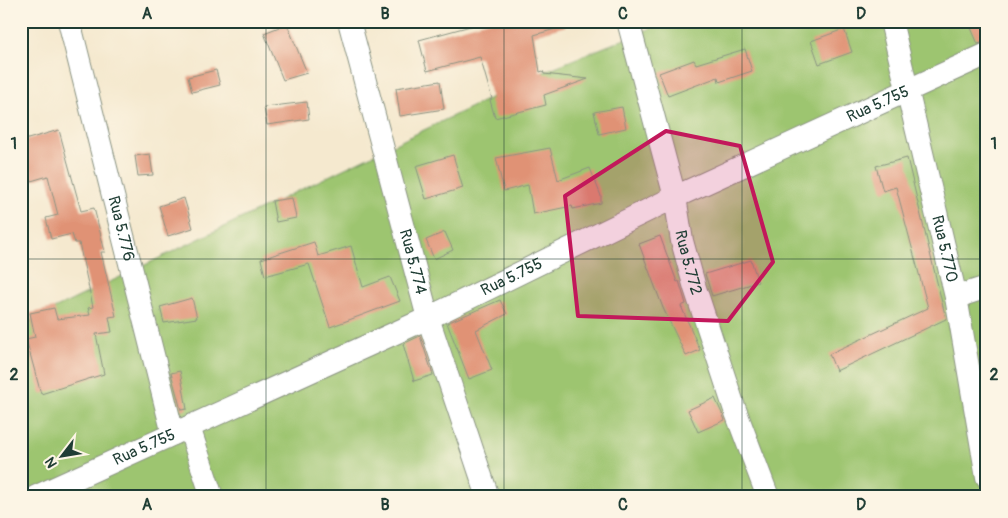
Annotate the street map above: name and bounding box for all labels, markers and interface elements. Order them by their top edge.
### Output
text: A [142,4,153,24]
text: B [380,4,390,24]
text: C [618,4,628,24]
text: D [856,4,866,24]
street label: Rua 5.755 [844,81,912,127]
text: 1 [11,134,17,154]
text: 1 [991,134,997,154]
street label: Rua 5.776 [103,194,139,263]
street label: Rua 5.770 [927,213,962,284]
street label: Rua 5.774 [395,227,431,296]
street label: Rua 5.772 [670,229,707,298]
street label: Rua 5.755 [477,253,546,301]
text: 2 [10,365,19,385]
text: 2 [990,365,999,385]
street label: Rua 5.755 [110,424,179,470]
north arrow [38,430,88,480]
text: N [42,454,61,471]
text: A [142,495,153,515]
text: B [380,495,390,515]
text: C [618,495,628,515]
text: D [856,495,866,515]

